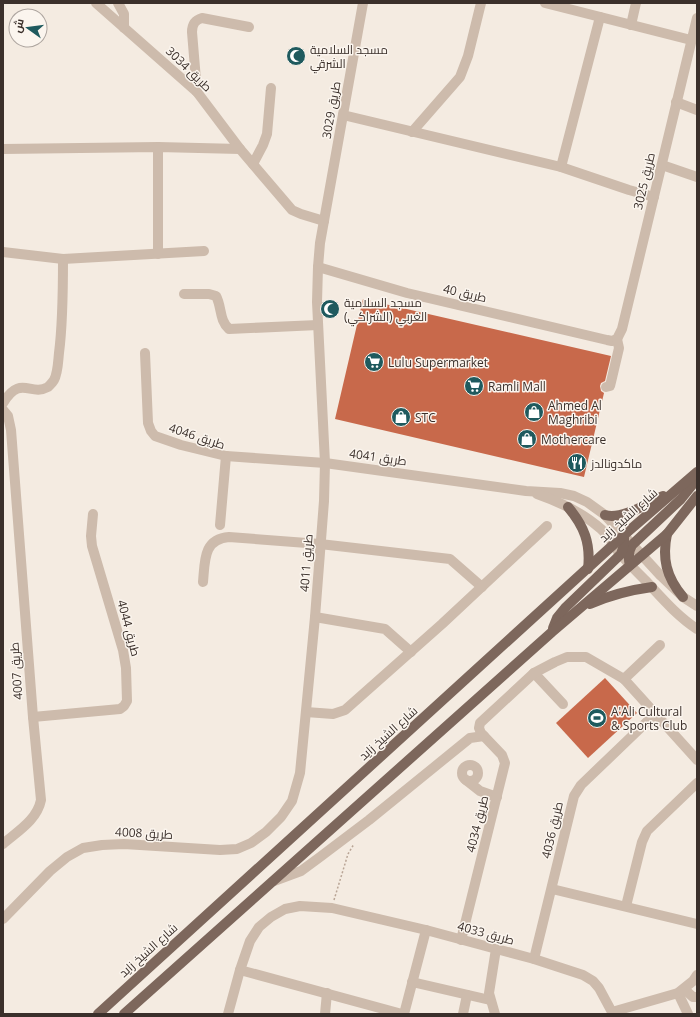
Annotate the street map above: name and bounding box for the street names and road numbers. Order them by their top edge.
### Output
street label: طريق 3034 [162,43,216,95]
street label: طريق 3029 [318,80,344,140]
street label: طريق 3025 [629,151,659,211]
street label: طريق 40 [442,280,489,306]
street label: طريق 4046 [167,419,227,453]
street label: طريق 4041 [348,445,408,469]
street label: شارع الشيخ زايد [595,484,661,546]
street label: طريق 4011 [295,533,317,593]
street label: طريق 4044 [113,598,145,658]
street label: طريق 4007 [5,641,27,701]
street label: شارع الشيخ زايد [355,702,421,764]
street label: طريق 4034 [462,794,492,854]
street label: طريق 4036 [537,800,567,860]
street label: طريق 4008 [115,823,173,843]
street label: طريق 4033 [456,917,516,949]
street label: شارع الشيخ زايد [115,919,181,981]

